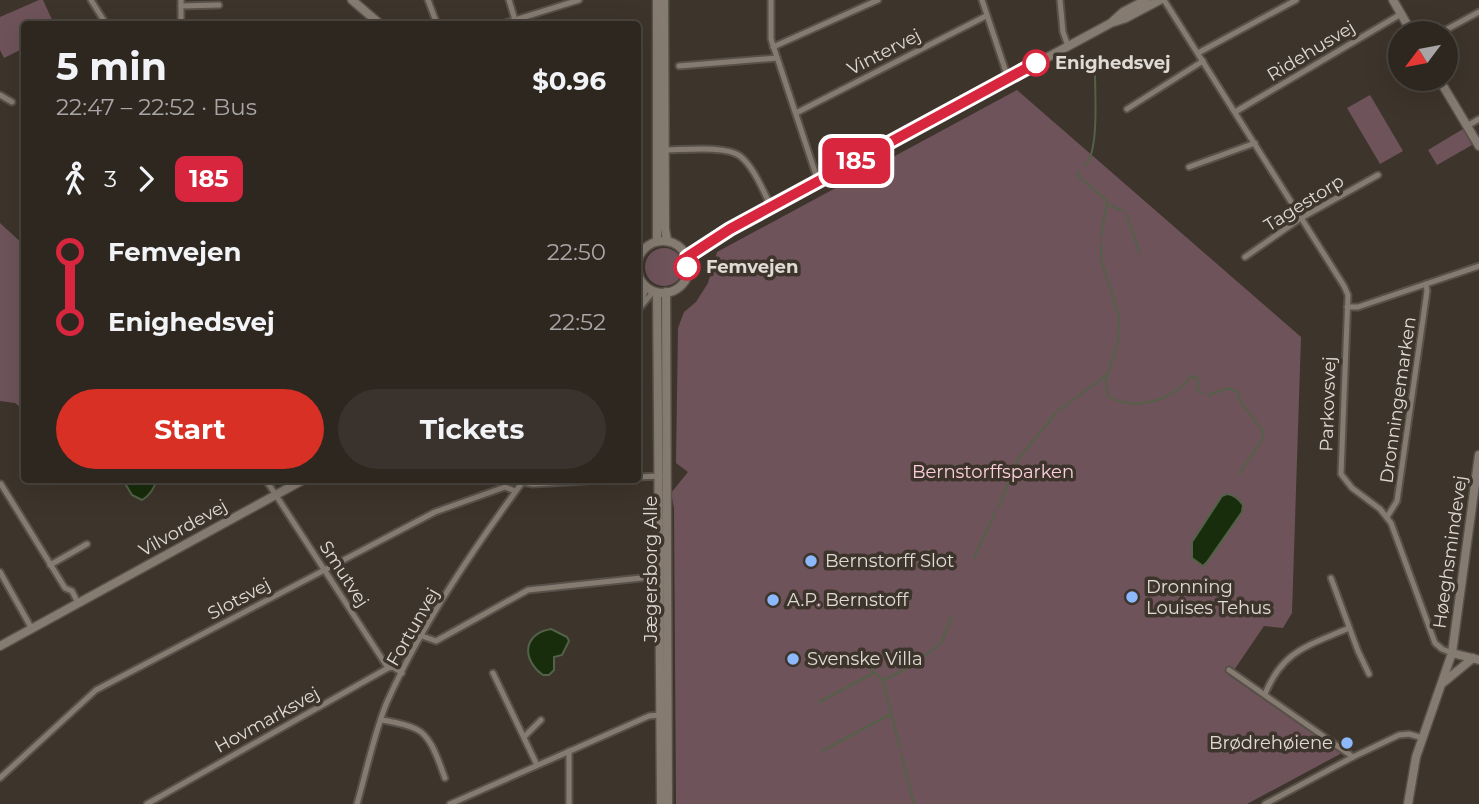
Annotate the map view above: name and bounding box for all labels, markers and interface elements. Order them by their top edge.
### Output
street label: Ridehusvej [1263,16,1359,86]
north arrow [1388,21,1458,91]
map controls [1388,21,1458,91]
street label: Vintervej [843,24,925,80]
text: 5 min [56,43,167,90]
marker: Enighedsvej [1023,50,1049,76]
place label: Enighedsvej [1055,52,1171,74]
text: $0.96 [532,65,606,97]
text: 22:47 – 22:52 · Bus [56,93,257,121]
line badge: 185 [816,138,896,184]
text: 185 [836,146,876,175]
icon: walk [56,160,94,198]
icon: forward [127,160,165,198]
text: 185 [189,164,229,193]
text: 3 [104,165,117,193]
street label: Tagestorp [1260,170,1348,236]
text: Femvejen [108,236,241,268]
text: 22:50 [547,238,606,266]
marker: Femvejen [674,254,700,280]
place label: Femvejen [706,256,798,278]
text: Enighedsvej [108,306,275,338]
text: 22:52 [549,308,606,336]
street label: Dronningemarken [1375,315,1421,485]
street label: Parkovsvej [1315,356,1341,452]
button: Start [56,389,324,469]
button: Tickets [338,389,606,469]
park label: Bernstorffsparken [912,461,1074,483]
street label: Høeghsmindevej [1428,474,1472,630]
street label: Vilvordevej [135,495,231,561]
street label: Jægersborg Alle [640,495,662,643]
street label: Smutvej [314,537,374,611]
place label: Bernstorff Slot [825,550,954,572]
marker: Bernstorff Slot [803,553,819,569]
street label: Slotsvej [204,573,274,625]
place label: Dronning Louises Tehus [1146,576,1271,619]
street label: Fortunvej [382,584,444,670]
place label: A.P. Bernstoff [787,589,909,611]
marker: Dronning Louises Tehus [1124,589,1140,605]
marker: A.P. Bernstoff [765,592,781,608]
place label: Svenske Villa [807,648,923,670]
marker: Svenske Villa [785,651,801,667]
street label: Hovmarksvej [211,682,323,758]
place label: Brødrehøiene [1209,732,1333,754]
marker: Brødrehøiene [1339,735,1355,751]

